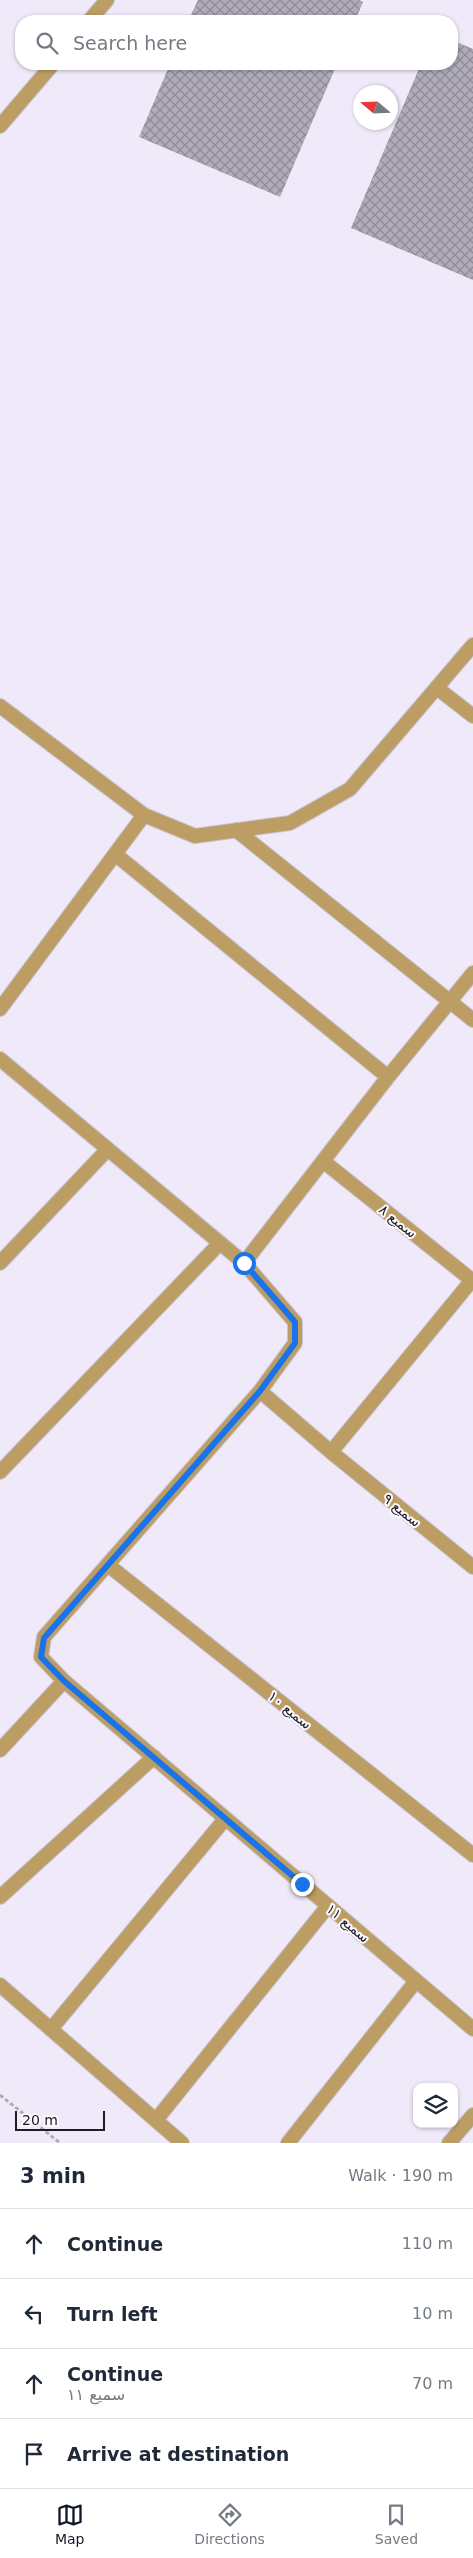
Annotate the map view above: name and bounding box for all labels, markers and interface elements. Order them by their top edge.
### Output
search box [15,15,458,70]
icon: search [33,29,61,57]
text: Search here [73,32,187,54]
north arrow [353,85,398,130]
street label: سمیع ۸ [375,1201,420,1242]
route start [233,1252,256,1275]
street label: سمیع ۹ [379,1490,424,1531]
street label: سمیع ۱۰ [265,1688,315,1733]
route end [291,1873,314,1896]
street label: سمیع ۱۱ [323,1900,373,1946]
map controls [413,2083,458,2128]
button: layers [413,2083,458,2128]
scale bar [15,2108,105,2131]
text: 20 m [22,2112,58,2128]
text: 3 min [20,2164,86,2188]
text: Walk · 190 m [348,2166,453,2185]
icon: ahead [20,2230,48,2258]
text: Continue [67,2233,163,2255]
text: 110 m [402,2234,453,2253]
icon: left [20,2300,48,2328]
text: Turn left [67,2303,158,2325]
text: 10 m [412,2304,453,2323]
text: Continue [67,2363,163,2385]
icon: ahead [20,2370,48,2398]
text: 70 m [412,2374,453,2393]
text: سمیع ۱۱ [67,2385,125,2404]
icon: arrive [20,2440,48,2468]
text: Arrive at destination [67,2443,289,2465]
tab: Map [55,2501,84,2547]
tab: Directions [194,2501,265,2547]
tab: Saved [375,2501,418,2547]

